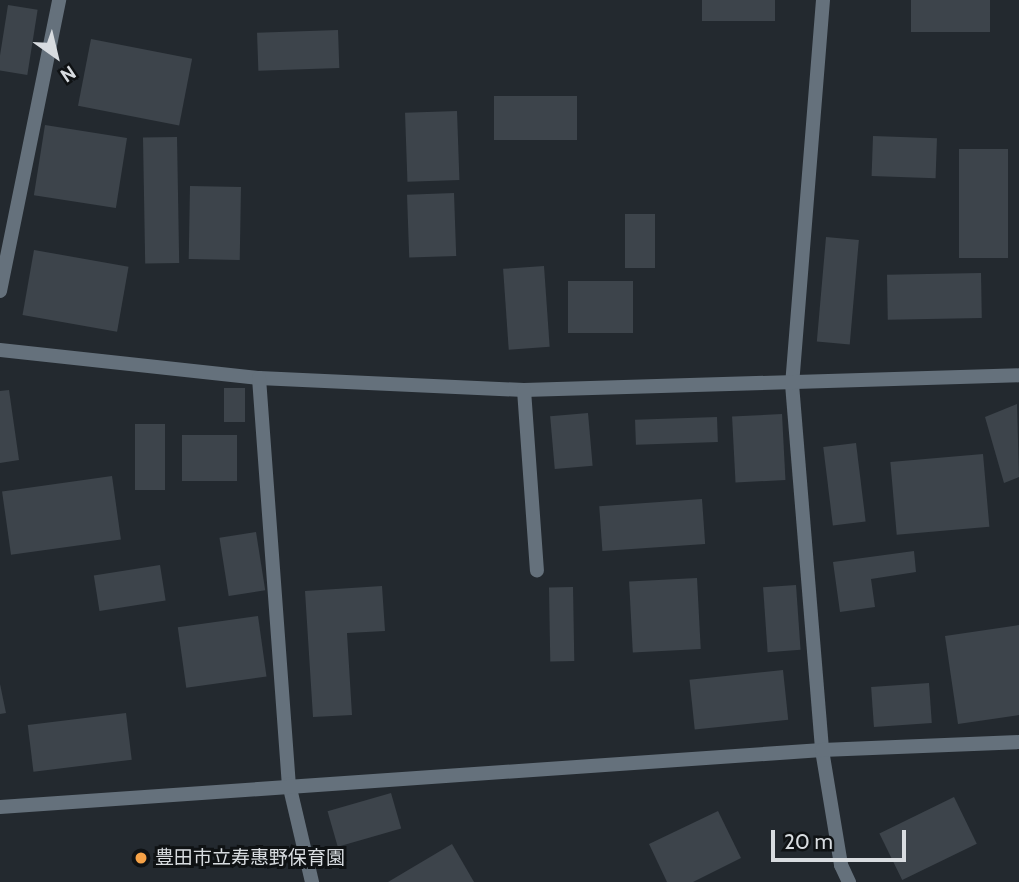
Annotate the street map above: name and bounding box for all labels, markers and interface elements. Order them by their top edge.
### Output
north arrow [21,21,91,91]
text: N [56,61,80,87]
scale bar [774,816,909,860]
text: 20 m [784,829,833,854]
place label: 豊田市立寿惠野保育園 [155,847,345,869]
marker: 豊田市立寿惠野保育園 [133,850,149,866]

